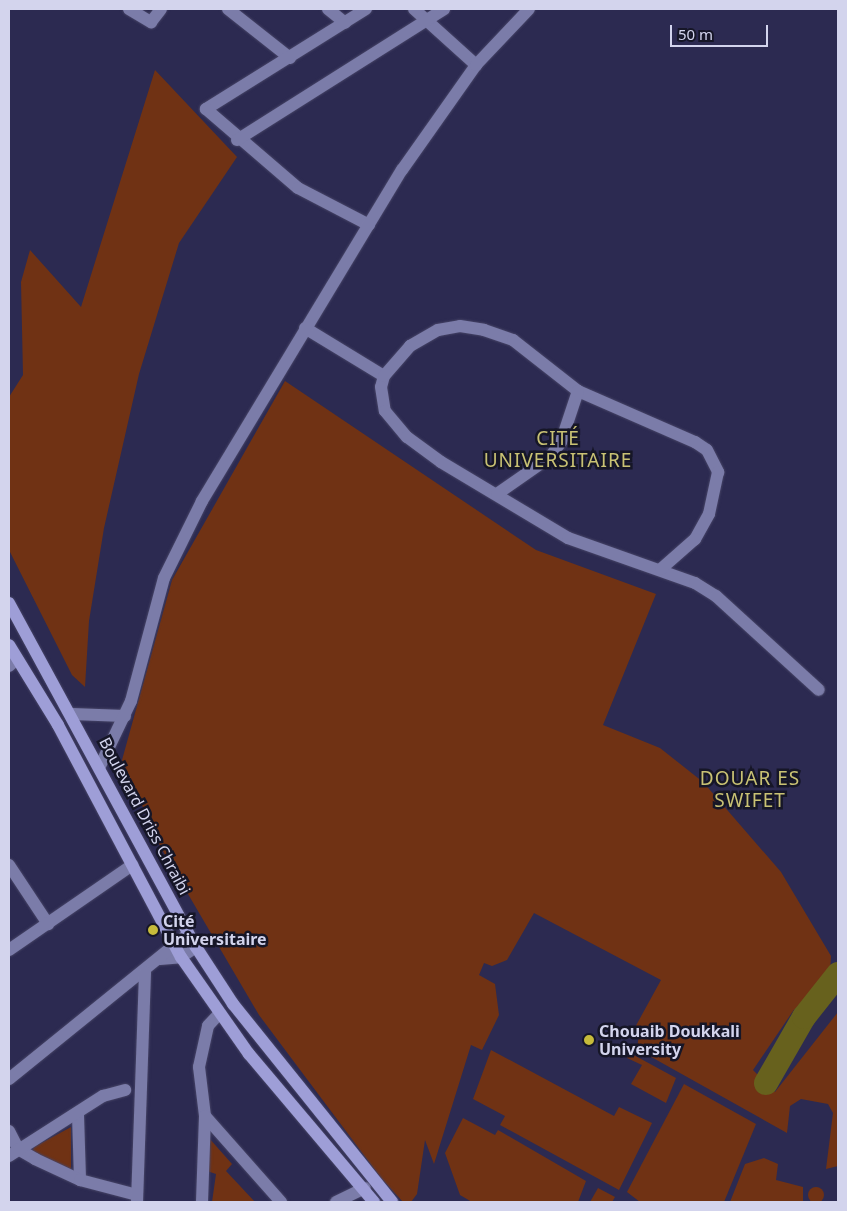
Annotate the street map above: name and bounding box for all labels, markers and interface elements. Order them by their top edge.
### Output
scale bar [672,15,770,47]
text: 50 m [678,24,713,44]
district label: CITÉ UNIVERSITAIRE [482,428,634,472]
street label: Boulevard Driss Chraibi [95,734,195,898]
district label: DOUAR ES SWIFET [699,768,801,812]
place label: Cité Universitaire [163,911,267,949]
marker: Cité Universitaire [147,924,159,936]
place label: Chouaib Doukkali University [599,1021,740,1059]
marker: Chouaib Doukkali University [583,1034,595,1046]

